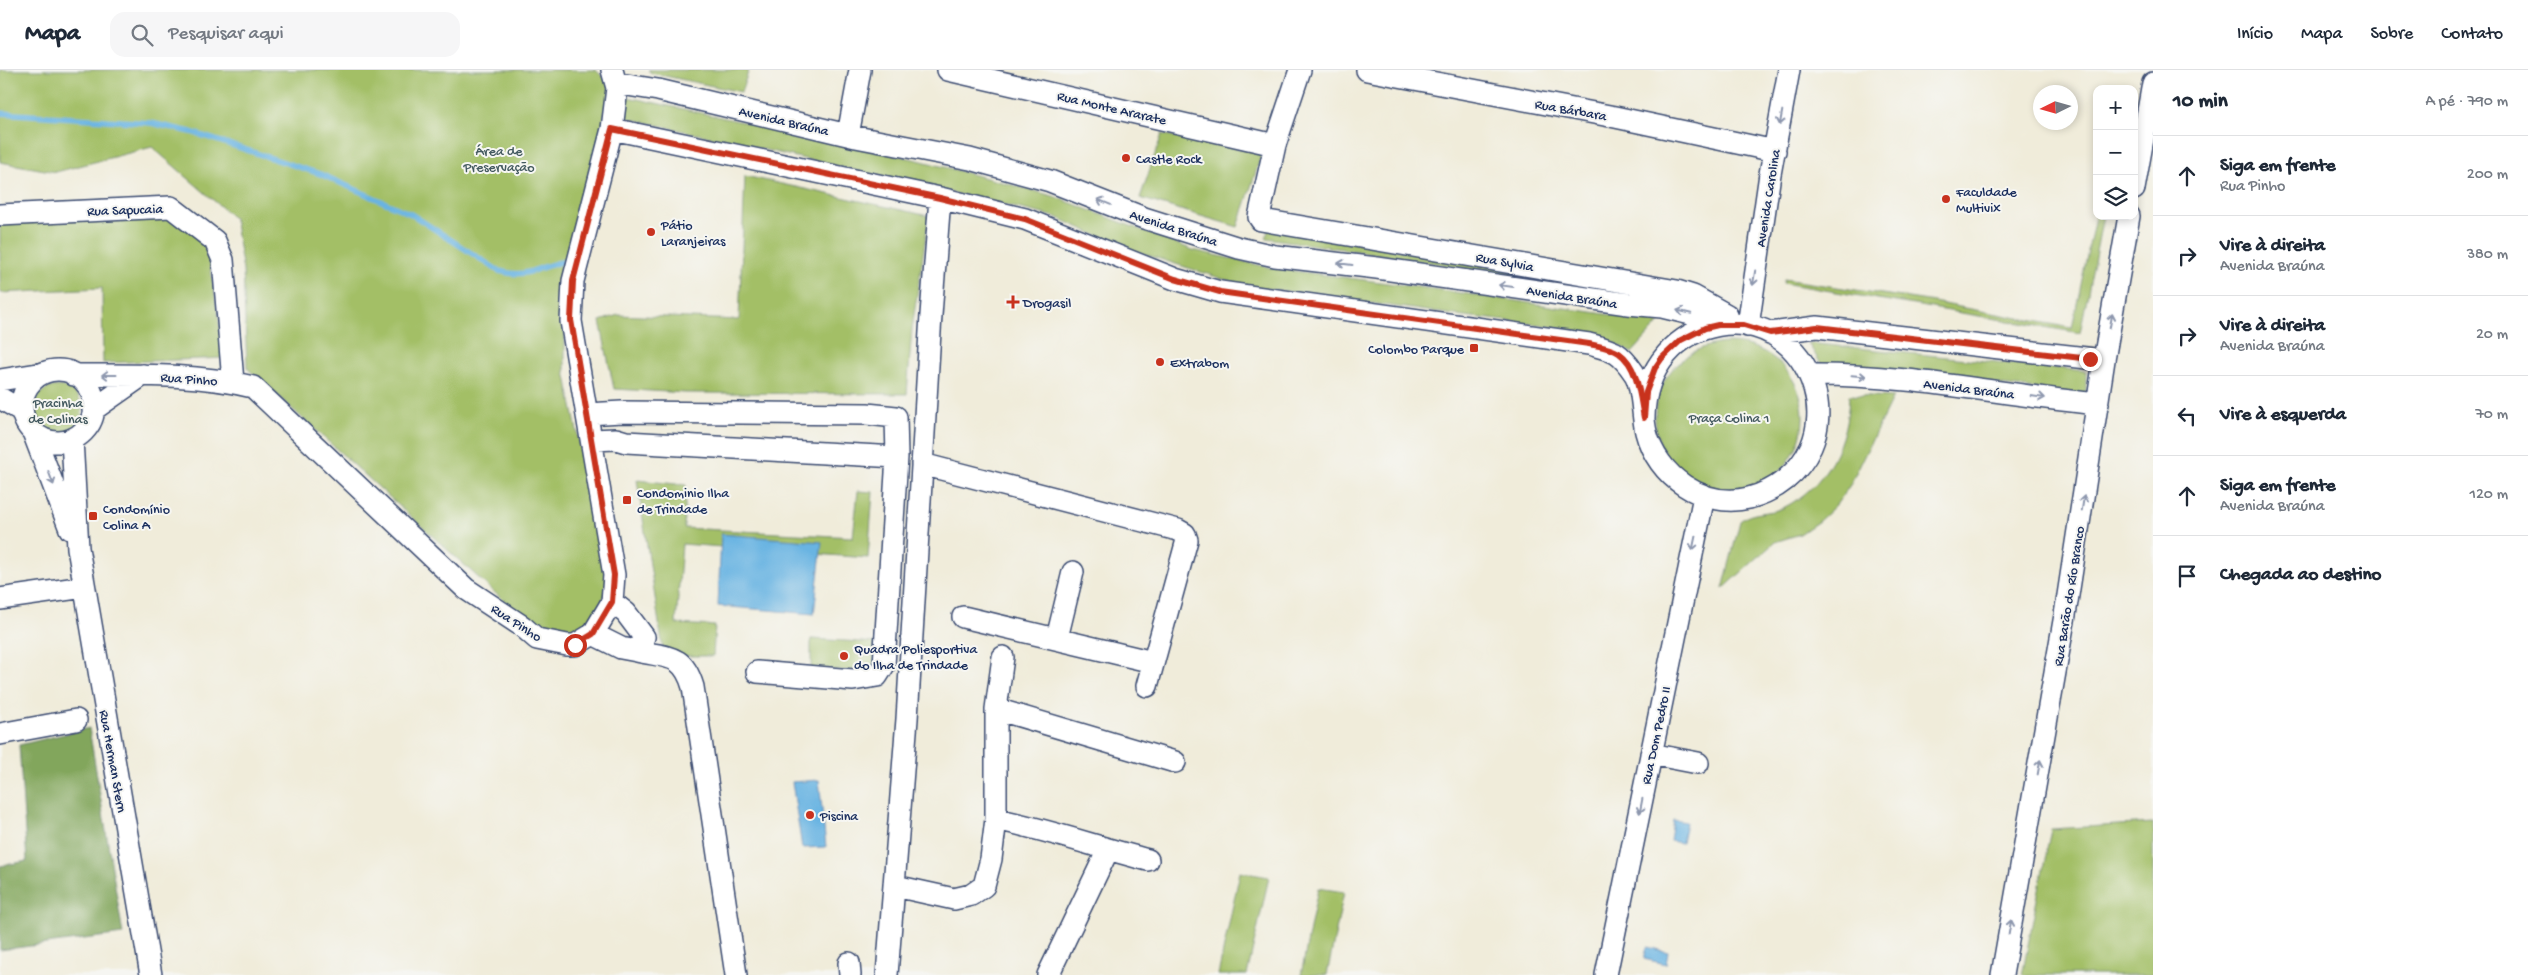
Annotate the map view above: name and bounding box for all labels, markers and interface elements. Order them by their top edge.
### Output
search box [110,12,460,57]
text: Mapa [25,20,80,49]
icon: search [128,21,156,49]
text: Pesquisar aqui [168,23,284,46]
text: Início [2237,24,2273,45]
text: Mapa [2301,24,2342,45]
text: Sobre [2370,24,2413,45]
text: Contato [2441,24,2503,45]
north arrow [2033,85,2078,130]
map controls [2093,85,2138,220]
button: + [2093,85,2138,130]
street label: Rua Monte Ararate [1055,89,1168,130]
text: 10 min [2173,90,2228,115]
text: A pé · 790 m [2425,93,2508,112]
street label: Rua Bárbara [1533,97,1609,126]
street label: Avenida Braúna [737,104,831,141]
one-way arrow [1775,110,1785,126]
button: − [2093,130,2138,175]
park label: Área de Preservação [463,144,534,177]
street label: Avenida Carolina [1753,147,1786,248]
marker: Castle Rock [1120,152,1132,164]
place label: Castle Rock [1136,152,1203,169]
text: Siga em frente [2220,155,2336,178]
icon: ahead [2173,162,2201,190]
text: 200 m [2467,166,2508,185]
button: layers [2093,175,2138,220]
text: Rua Pinho [2220,178,2285,197]
place label: Faculdade Multivix [1955,185,2018,218]
marker: Faculdade Multivix [1940,193,1952,205]
one-way arrow [1097,197,1112,207]
street label: Rua Sapucaia [87,202,165,221]
street label: Avenida Braúna [1127,207,1221,252]
place label: Pátio Laranjeiras [660,218,726,251]
marker: Pátio Laranjeiras [645,226,657,238]
text: Vire à direita [2220,235,2325,258]
icon: right [2173,242,2201,270]
text: 380 m [2467,246,2508,265]
street label: Rua Sylvia [1474,250,1536,277]
text: Avenida Braúna [2220,258,2325,277]
one-way arrow [1338,259,1354,269]
one-way arrow [1748,270,1758,286]
one-way arrow [1499,280,1515,290]
street label: Avenida Braúna [1525,283,1619,314]
marker: Drogasil [1007,296,1019,308]
place label: Drogasil [1022,296,1071,313]
one-way arrow [1677,307,1693,316]
one-way arrow [2106,314,2116,330]
text: Vire à direita [2220,315,2325,338]
icon: right [2173,322,2201,350]
text: 20 m [2476,326,2508,345]
text: Avenida Braúna [2220,338,2325,357]
place label: Colombo Parque [1368,342,1465,359]
marker: Colombo Parque [1468,342,1480,354]
route end [2079,348,2102,371]
marker: Extrabom [1154,356,1166,368]
place label: Extrabom [1170,356,1229,373]
one-way arrow [101,370,117,380]
street label: Rua Pinho [160,370,218,391]
one-way arrow [1851,371,1867,380]
street label: Avenida Braúna [1922,376,2016,405]
one-way arrow [2030,392,2046,402]
park label: Pracinha de Colinas [28,396,88,429]
icon: left [2173,402,2201,430]
text: Vire à esquerda [2220,404,2346,427]
text: 70 m [2475,406,2508,425]
park label: Praça Colina 1 [1688,411,1769,428]
one-way arrow [47,470,56,485]
text: Siga em frente [2220,475,2336,498]
icon: ahead [2173,482,2201,510]
place label: Condominio Ilha de Trindade [637,486,730,519]
text: 120 m [2469,486,2508,505]
marker: Condominio Ilha de Trindade [621,494,633,506]
one-way arrow [2078,496,2088,512]
text: Avenida Braúna [2220,498,2325,517]
place label: Condomínio Colina A [103,502,170,535]
marker: Condomínio Colina A [87,510,99,522]
street label: Rua Barão do Río Branco [2051,525,2090,668]
one-way arrow [1689,535,1699,551]
icon: arrive [2173,562,2201,590]
text: Chegada ao destino [2220,564,2381,587]
street label: Rua Pinho [487,601,544,647]
route start [564,634,587,657]
place label: Quadra Poliesportiva do Ilha de Trindade [854,642,979,675]
marker: Quadra Poliesportiva do Ilha de Trindade [838,650,850,662]
street label: Rua Dom Pedro II [1639,685,1676,786]
street label: Rua Herman Stern [94,709,129,814]
one-way arrow [2034,759,2044,775]
one-way arrow [1635,797,1645,813]
marker: Piscina [804,809,816,821]
place label: Piscina [819,809,859,826]
one-way arrow [2006,919,2016,935]

